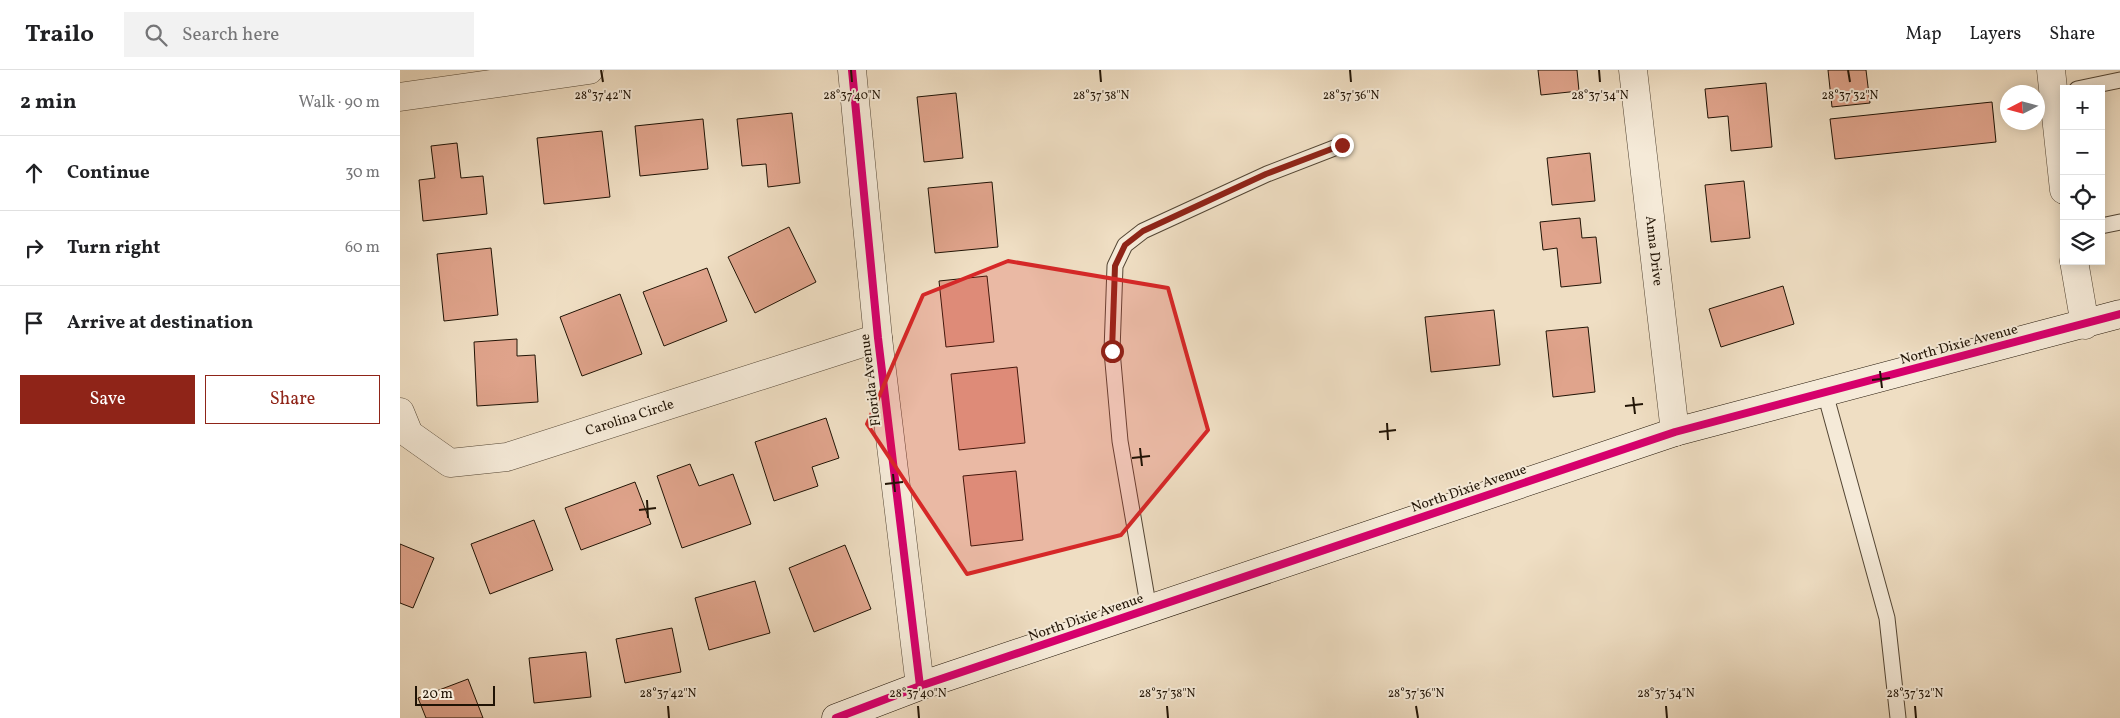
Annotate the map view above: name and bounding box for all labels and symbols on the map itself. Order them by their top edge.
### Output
north arrow [2000,85,2045,130]
text: 28°37'42"N [575,88,631,104]
text: 28°37'40"N [823,88,881,104]
text: 28°37'38"N [1073,88,1129,104]
text: 28°37'36"N [1323,88,1379,104]
text: 28°37'34"N [1571,88,1629,104]
text: 28°37'32"N [1822,88,1878,104]
route end [1331,134,1354,157]
street label: Anna Drive [1640,215,1668,287]
street label: North Dixie Avenue [1898,320,2020,370]
street label: Florida Avenue [856,332,886,427]
route start [1101,340,1124,363]
street label: Carolina Circle [583,395,677,441]
street label: North Dixie Avenue [1409,460,1530,518]
street label: North Dixie Avenue [1026,589,1147,647]
scale bar [415,683,495,706]
text: 28°37'42"N [640,686,696,702]
text: 28°37'40"N [889,686,947,702]
text: 28°37'38"N [1139,686,1195,702]
text: 28°37'36"N [1388,686,1444,702]
text: 28°37'34"N [1637,686,1695,702]
text: 28°37'32"N [1887,686,1943,702]

